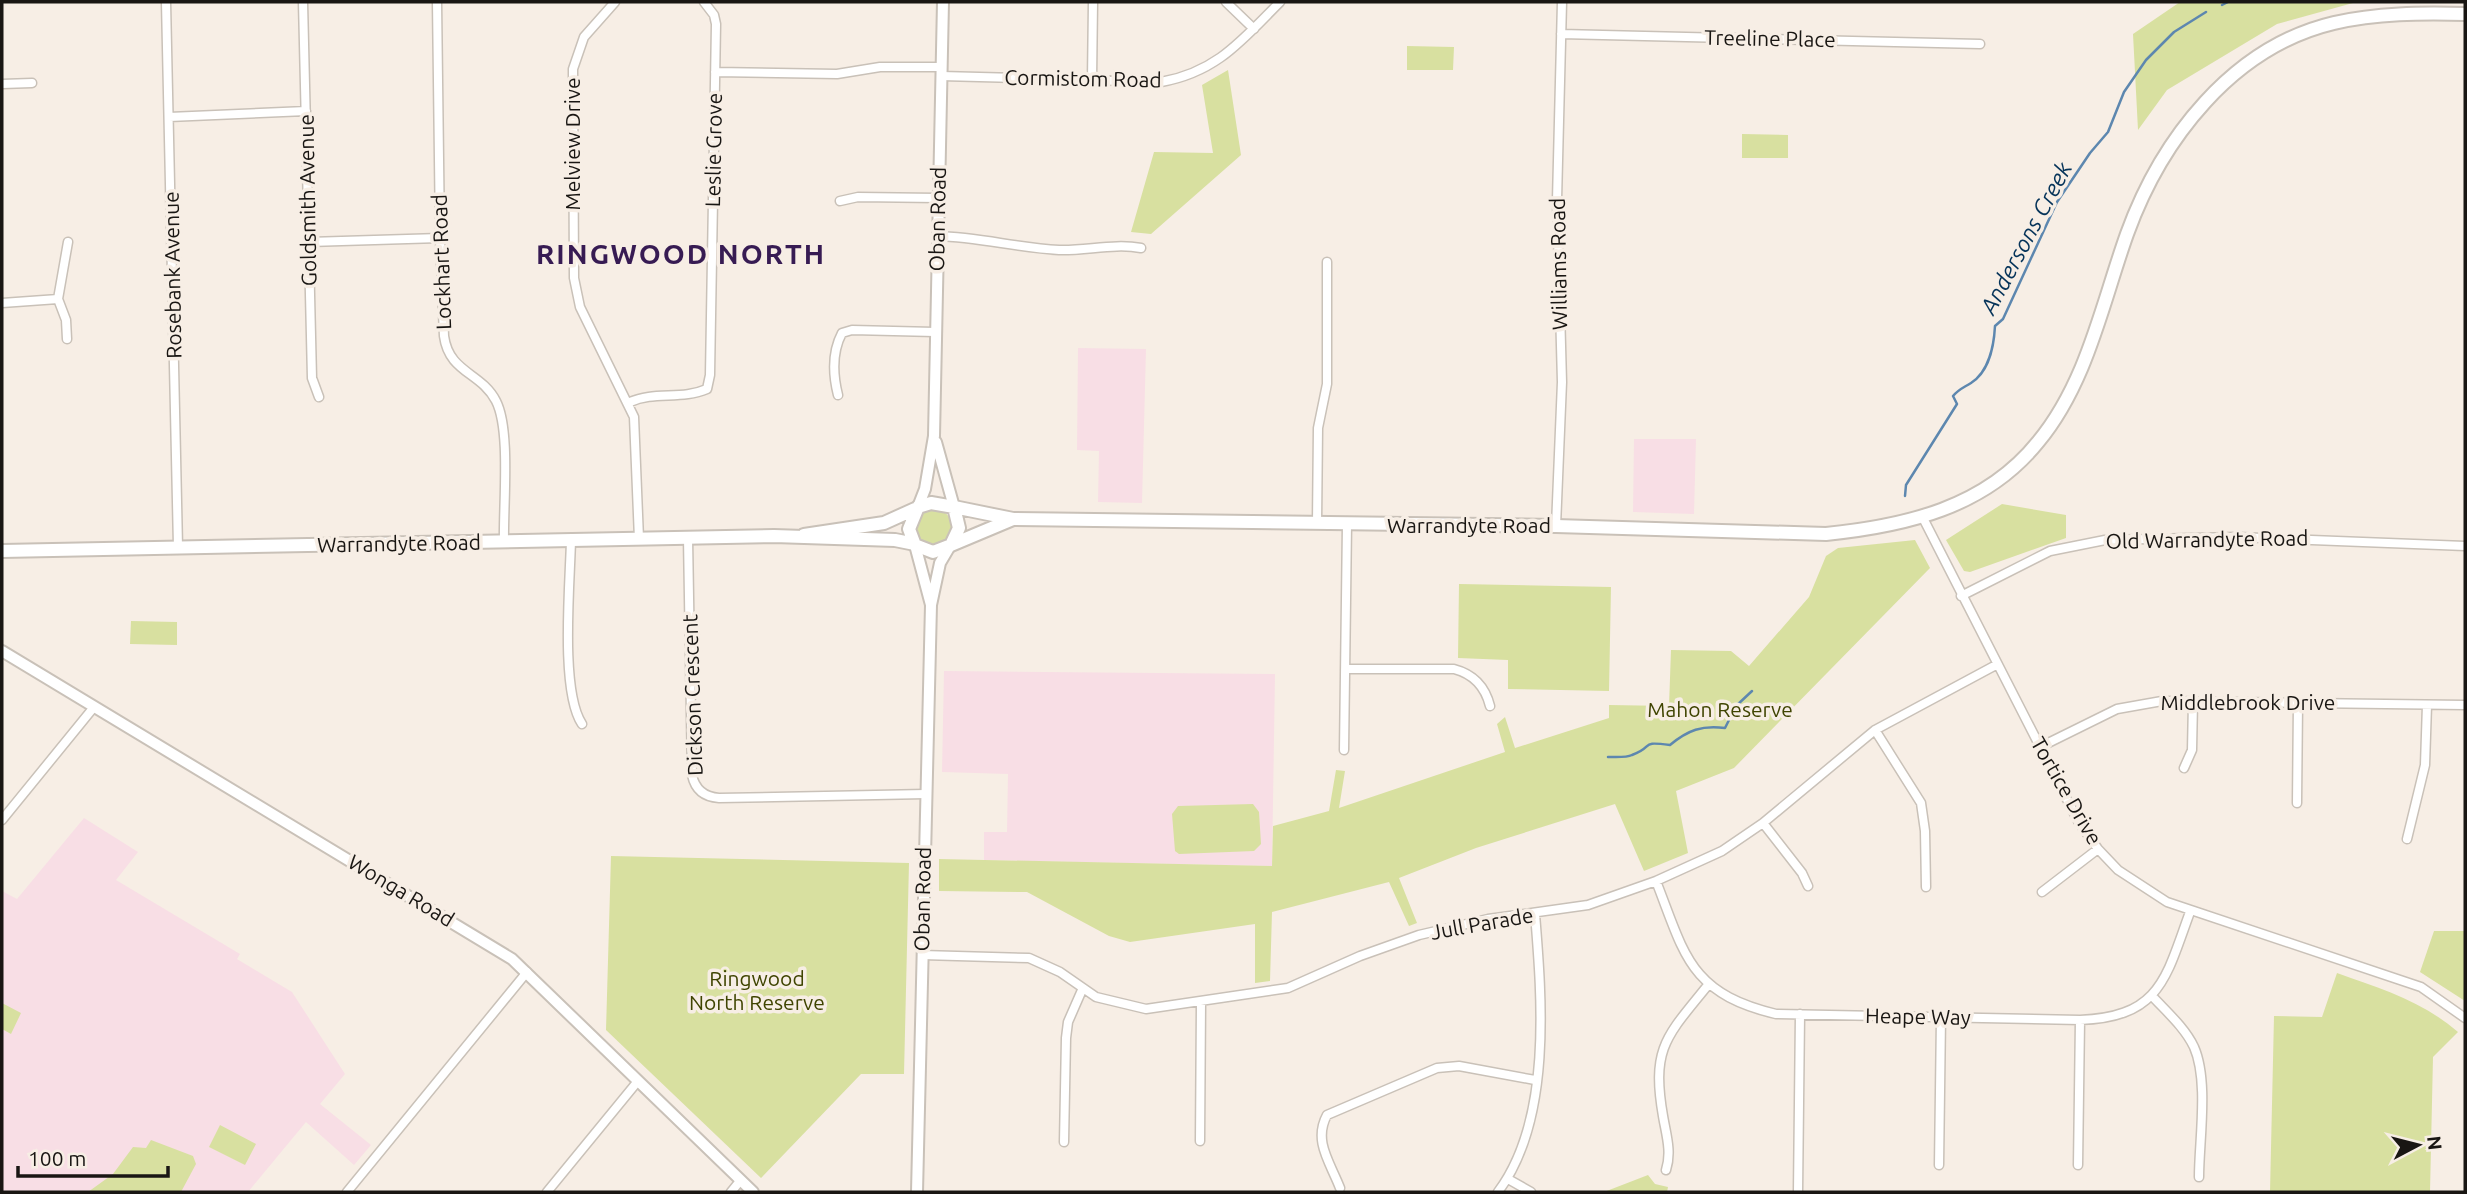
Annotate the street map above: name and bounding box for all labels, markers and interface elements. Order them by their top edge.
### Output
street label: Treeline Place [1704,25,1836,51]
street label: Cormistom Road [1004,65,1162,91]
street label: Melview Drive [560,77,584,211]
street label: Leslie Grove [700,93,726,207]
street label: Goldsmith Avenue [293,114,321,286]
water label: Andersons Creek [1974,157,2076,319]
street label: Oban Road [924,166,950,271]
street label: Rosebank Avenue [159,191,185,359]
street label: Lockhart Road [427,194,455,330]
street label: Williams Road [1545,198,1571,330]
district label: RINGWOOD NORTH [536,238,826,269]
street label: Warrandyte Road [1387,513,1551,537]
street label: Old Warrandyte Road [2105,525,2309,553]
street label: Warrandyte Road [317,530,481,556]
street label: Dickson Crescent [677,614,707,776]
street label: Middlebrook Drive [2161,690,2335,714]
park label: Mahon Reserve [1647,697,1793,721]
street label: Tortice Drive [2026,733,2107,848]
street label: Oban Road [909,846,935,951]
street label: Wonga Road [344,849,459,931]
street label: Jull Parade [1429,902,1535,944]
park label: Ringwood North Reserve [689,966,825,1014]
street label: Heape Way [1865,1003,1971,1029]
north arrow [2383,1110,2453,1180]
scale bar [18,1134,168,1178]
text: N [2423,1135,2447,1151]
text: 100 m [28,1146,86,1170]

